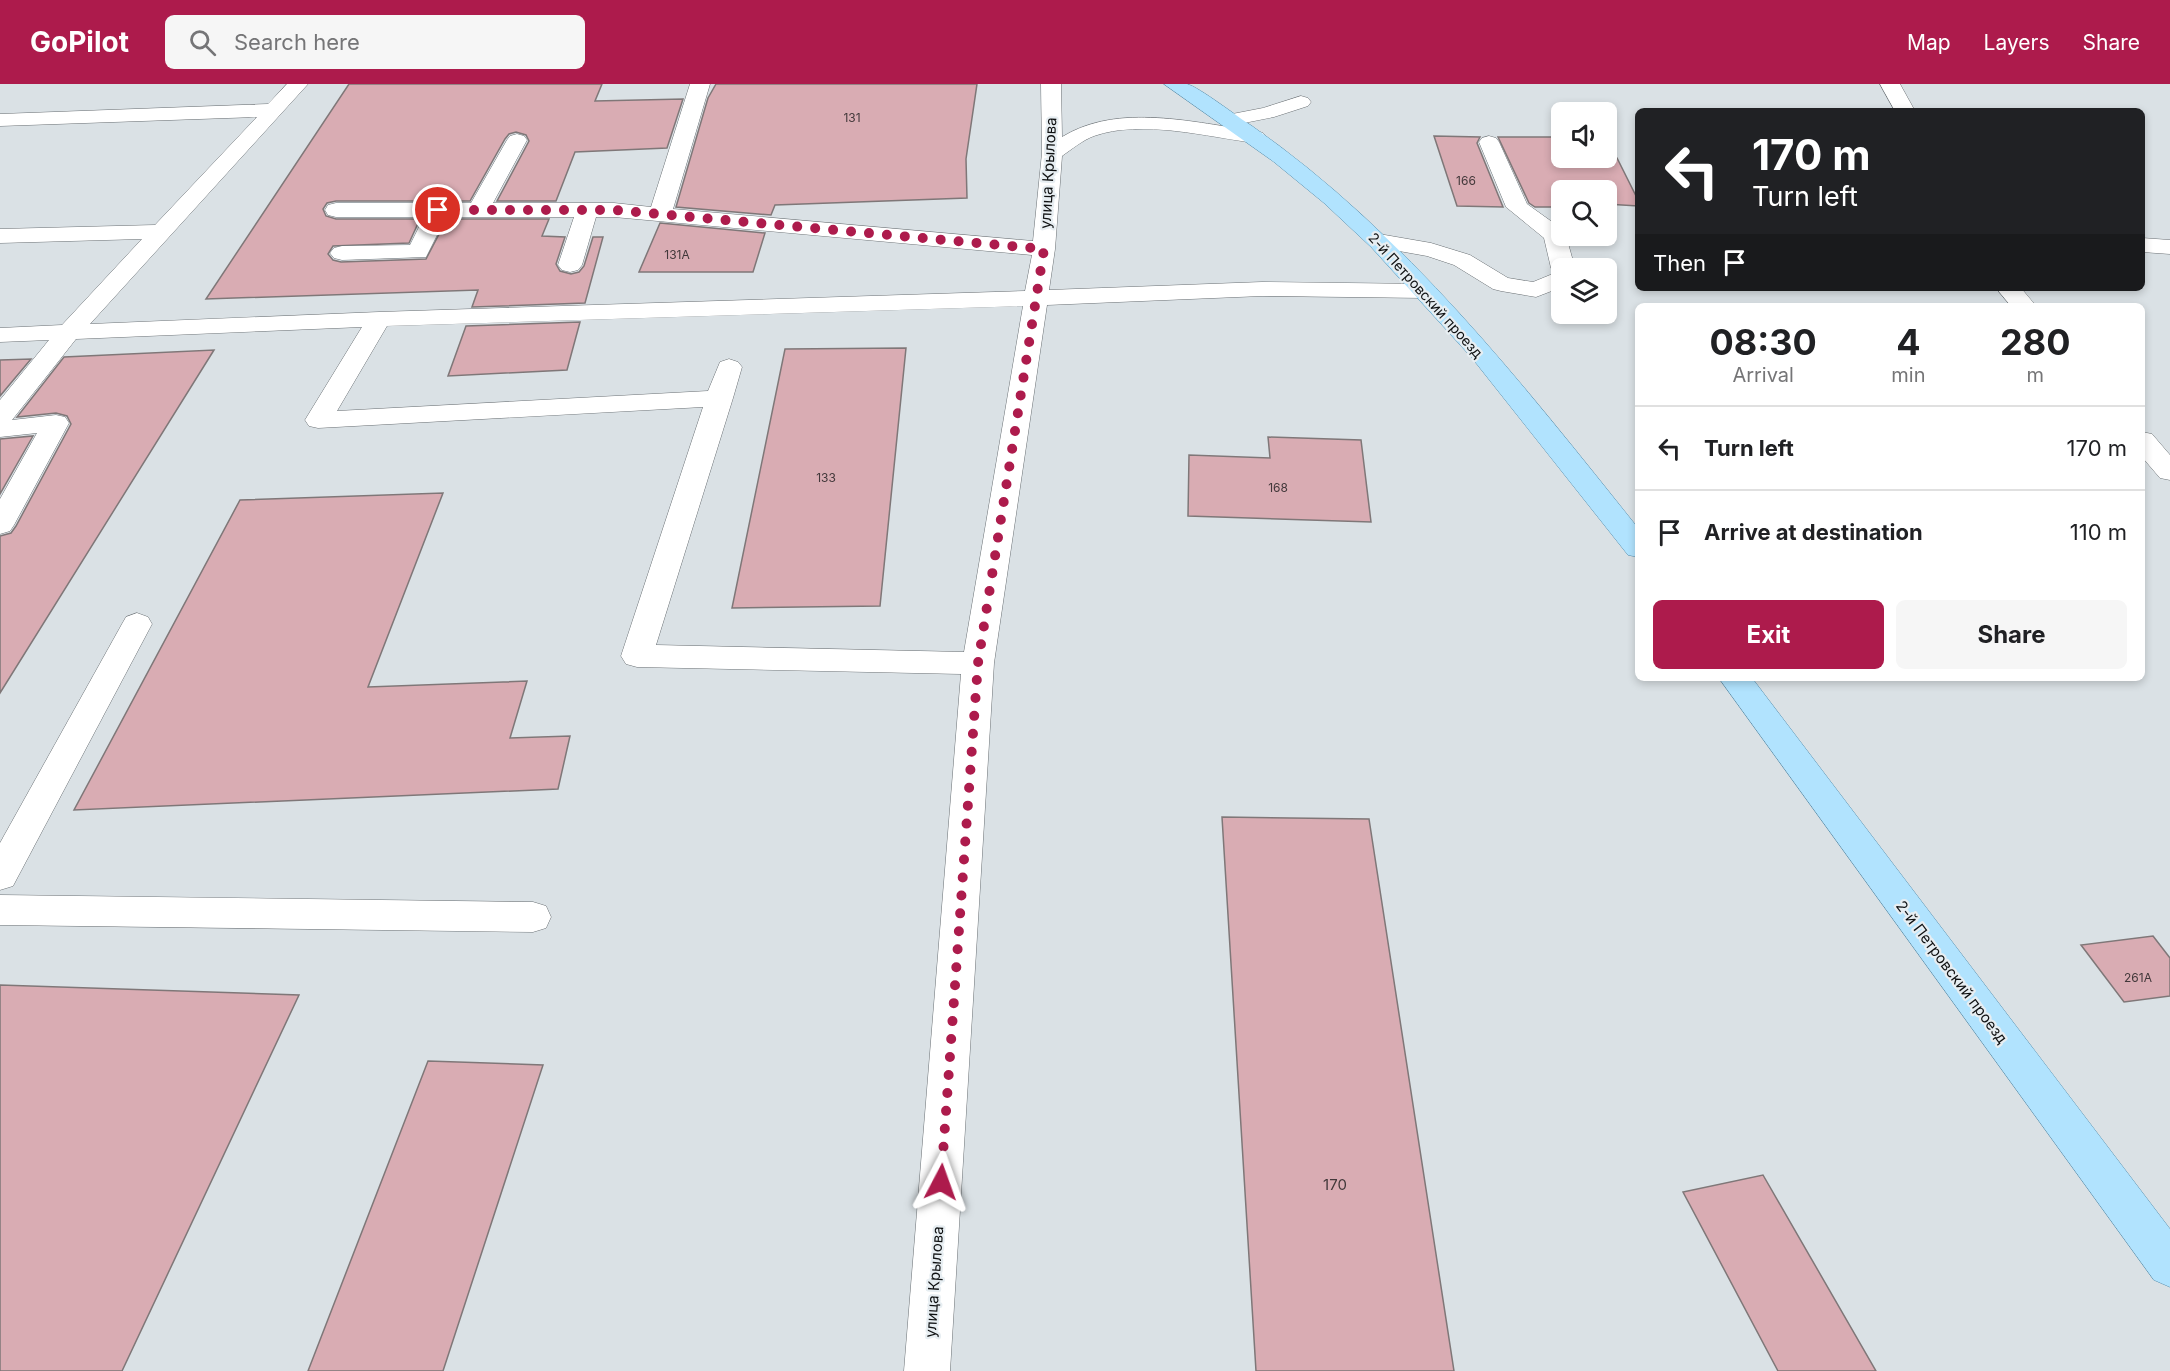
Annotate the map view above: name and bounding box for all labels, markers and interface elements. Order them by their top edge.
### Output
search box [165,15,585,69]
text: GoPilot [30,25,129,59]
icon: search [186,26,219,59]
text: Search here [234,29,360,55]
text: Map [1907,30,1951,55]
text: Layers [1984,30,2050,55]
text: Share [2083,30,2140,55]
map controls [1551,102,1617,324]
button: sound [1551,102,1617,168]
house number: 131 [843,110,861,125]
street label: улица Крылова [1036,117,1060,229]
text: 170 m [1752,129,1870,180]
icon: left [1653,132,1731,210]
house number: 166 [1456,173,1476,188]
button: search [1551,180,1617,246]
text: Turn left [1752,180,1858,213]
pin [412,184,463,235]
icon: arrive [421,193,454,226]
street label: 2-й Петровский проезд [1365,229,1487,361]
icon: arrive [1718,246,1751,279]
house number: 131А [664,247,690,262]
text: Then [1653,250,1706,276]
button: layers [1551,258,1617,324]
text: 08:30 [1710,320,1817,364]
text: 4 [1896,320,1921,364]
text: 280 [2000,320,2070,364]
text: Arrival [1732,363,1794,387]
text: min [1891,363,1926,387]
text: m [2026,363,2044,387]
icon: left [1653,432,1686,465]
text: Turn left [1704,435,1794,461]
text: 170 m [2067,435,2127,461]
house number: 133 [816,470,836,485]
house number: 168 [1268,480,1288,495]
icon: arrive [1653,516,1686,549]
text: Arrive at destination [1704,519,1923,545]
text: 110 m [2070,519,2127,545]
button: Exit [1653,600,1884,669]
button: Share [1896,600,2127,669]
street label: 2-й Петровский проезд [1892,897,2012,1047]
house number: 261А [2124,970,2152,985]
position arrow [909,1150,973,1214]
house number: 170 [1323,1175,1347,1194]
street label: улица Крылова [921,1226,947,1338]

